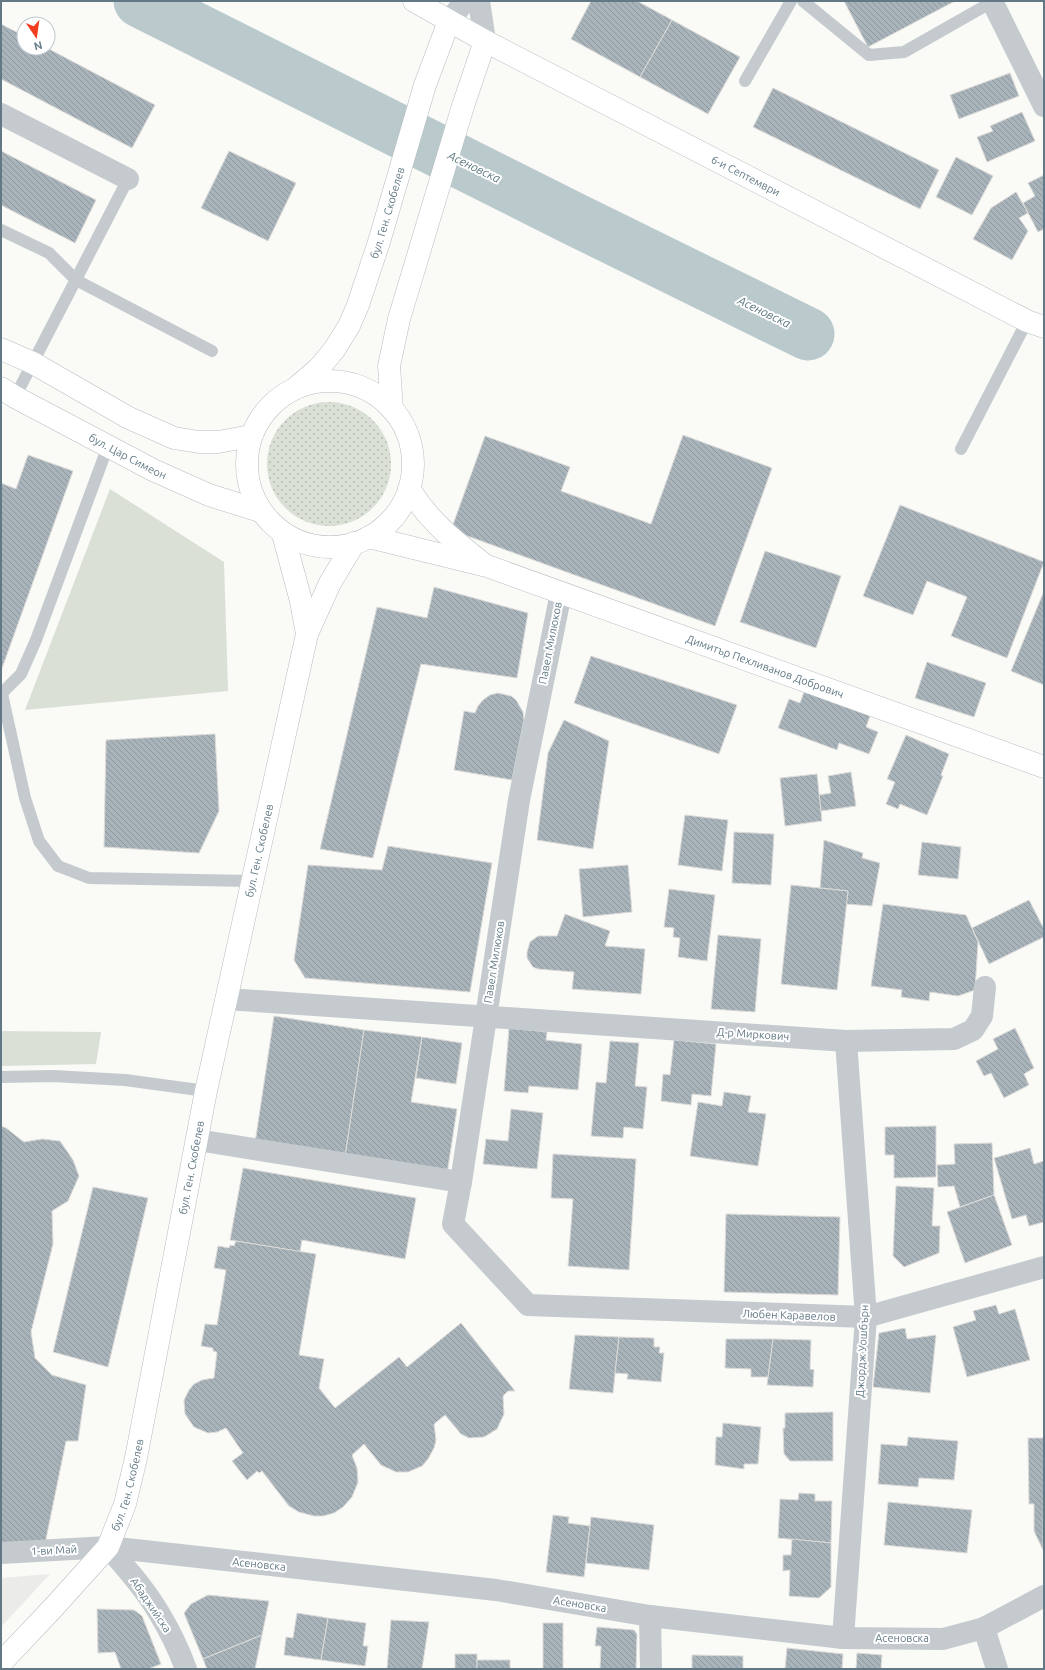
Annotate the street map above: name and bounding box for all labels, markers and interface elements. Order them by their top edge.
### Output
north arrow [16,16,56,56]
text: N [33,39,44,53]
water label: Асеновска [445,148,503,185]
street label: 6-и Септември [709,153,782,198]
street label: бул. Ген. Скобелев [368,166,407,260]
water label: Асеновска [735,293,793,330]
street label: бул. Цар Симеон [87,431,168,481]
street label: Павел Милюков [536,601,564,685]
street label: Димитър Пехливанов Добрович [685,632,845,700]
street label: бул. Ген. Скобелев [243,803,275,899]
street label: Павел Милюков [482,920,506,1004]
street label: Д-р Миркович [716,1025,790,1043]
street label: бул. Ген. Скобелев [177,1120,206,1215]
street label: Джордж Уошбърн [854,1304,870,1398]
street label: Любен Каравелов [742,1307,836,1323]
street label: бул. Ген. Скобелев [109,1438,145,1533]
street label: 1-ви Май [31,1543,77,1557]
street label: Асеновска [232,1555,286,1573]
street label: Абаджийска [128,1575,174,1635]
street label: Асеновска [553,1594,607,1614]
street label: Асеновска [875,1632,929,1644]

